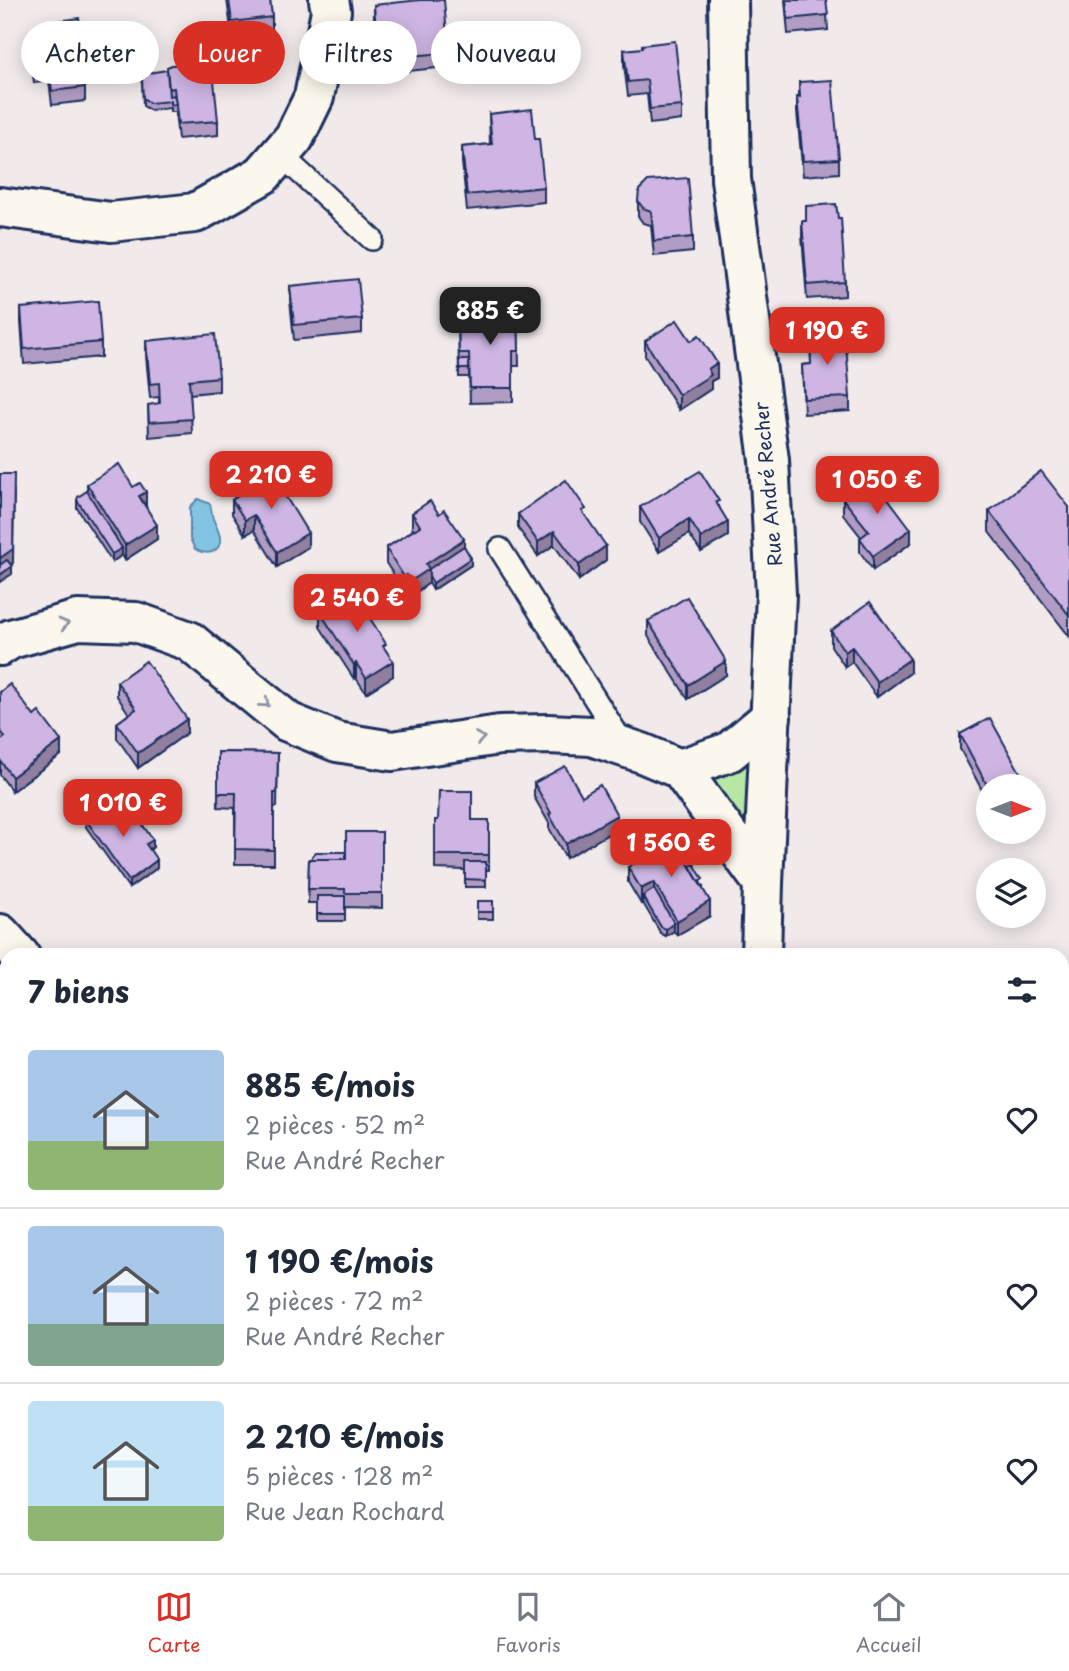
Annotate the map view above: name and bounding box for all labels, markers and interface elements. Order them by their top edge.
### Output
chip: Acheter [21,21,159,84]
chip: Louer [173,21,285,84]
chip: Filtres [299,21,417,84]
chip: Nouveau [431,21,581,84]
pin: 885 € [441,288,539,347]
text: 885 € [456,292,524,327]
pin: 1 190 € [762,308,892,367]
text: 1 190 € [786,312,868,347]
street label: Rue André Recher [746,401,788,567]
pin: 2 210 € [206,452,336,511]
text: 2 210 € [226,456,317,491]
pin: 1 050 € [812,456,942,516]
text: 1 050 € [832,461,922,496]
pin: 2 540 € [292,574,422,634]
text: 2 540 € [310,579,404,614]
one-way arrow [58,618,70,632]
one-way arrow [257,695,270,707]
one-way arrow [474,731,486,746]
north arrow [976,774,1046,844]
map controls [976,774,1046,928]
pin: 1 010 € [58,780,188,839]
text: 1 010 € [79,784,167,819]
pin: 1 560 € [606,820,736,879]
text: 1 560 € [626,824,716,859]
button: layers [976,858,1046,928]
text: 7 biens [28,968,129,1013]
icon: filters [1003,971,1041,1009]
text: 885 €/mois [245,1062,415,1107]
icon: home [84,1078,168,1162]
icon: heart [1003,1101,1041,1139]
text: 2 pièces · 52 m² [245,1107,425,1142]
text: Rue André Recher [245,1142,445,1177]
text: 1 190 €/mois [245,1238,434,1283]
icon: home [84,1254,168,1338]
icon: heart [1003,1277,1041,1315]
text: 2 pièces · 72 m² [245,1283,423,1318]
text: Rue André Recher [245,1318,445,1353]
text: 2 210 €/mois [245,1413,444,1458]
icon: home [84,1429,168,1513]
icon: heart [1003,1452,1041,1490]
text: 5 pièces · 128 m² [245,1458,433,1493]
text: Rue Jean Rochard [245,1493,445,1528]
tab: Carte [148,1588,200,1658]
tab: Favoris [495,1588,561,1658]
tab: Accueil [856,1588,921,1658]

